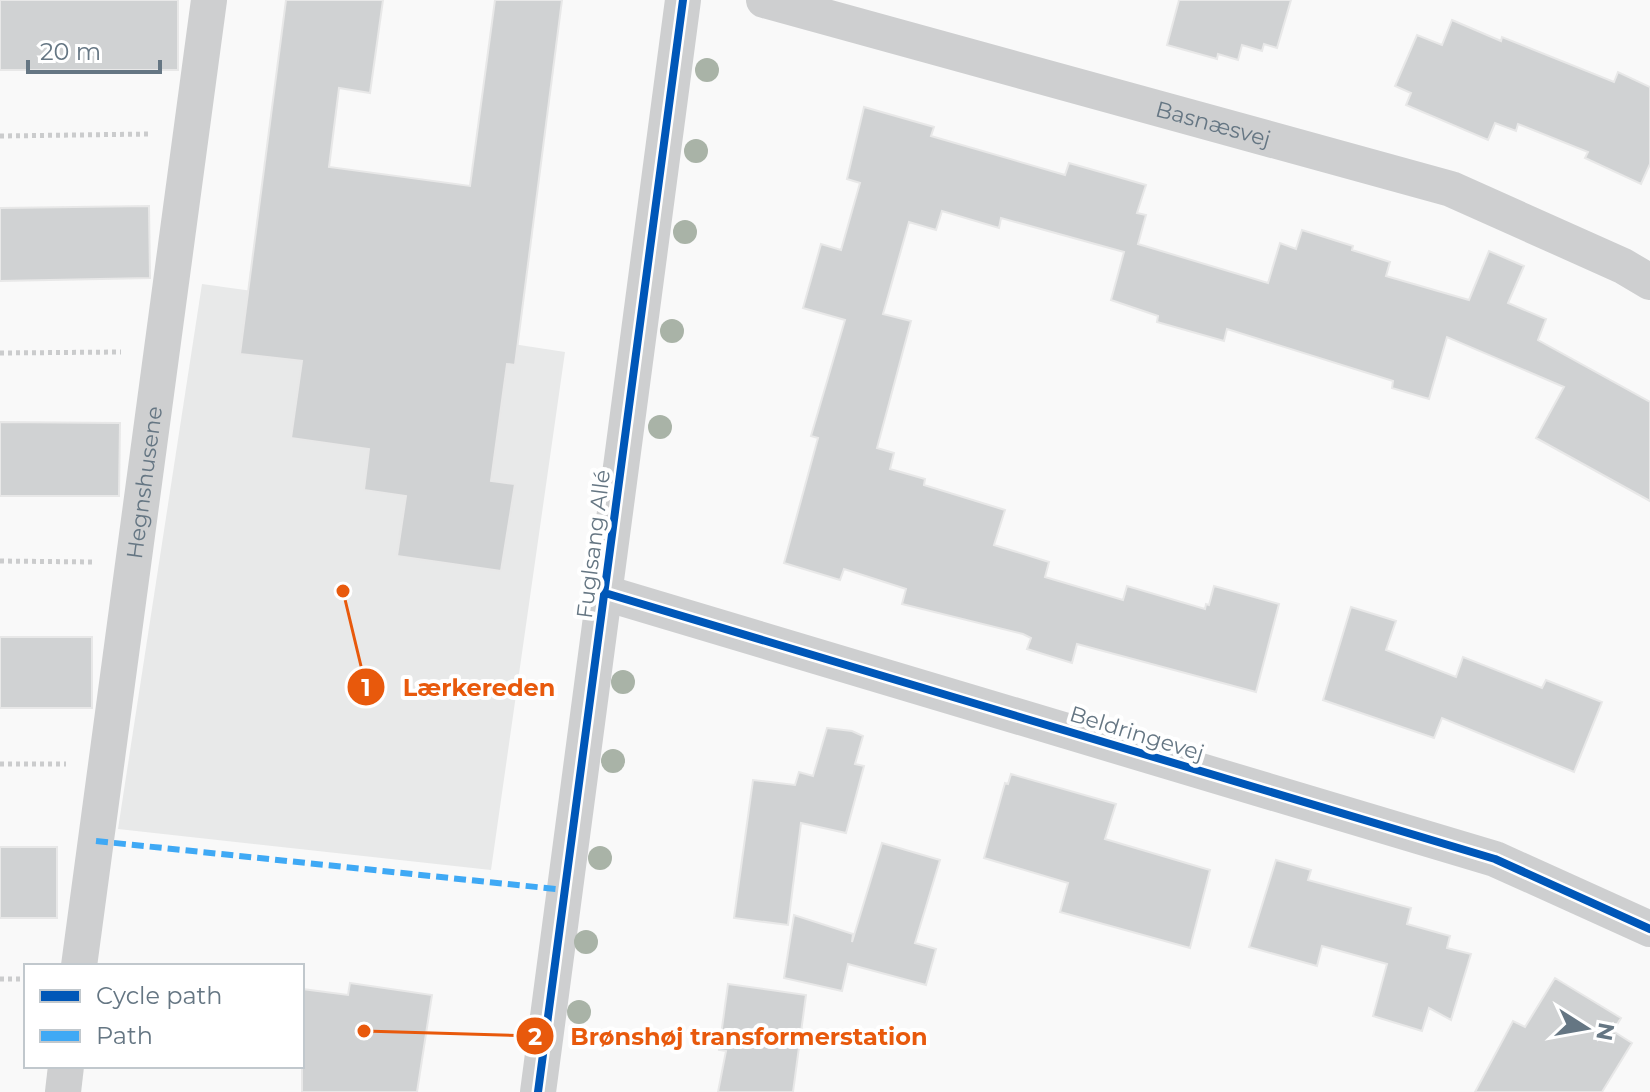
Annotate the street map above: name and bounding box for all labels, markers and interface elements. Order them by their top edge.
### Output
scale bar [28,24,160,74]
text: 20 m [40,37,101,66]
street label: Basnæsvej [1153,95,1274,153]
street label: Hegnshusene [121,404,168,560]
street label: Fuglsang Allé [571,468,616,620]
callout: Lærkereden [346,663,571,711]
text: 1 [361,673,371,702]
text: Lærkereden [403,673,555,702]
street label: Beldringevej [1066,700,1207,767]
legend [24,964,304,1068]
text: Cycle path [96,981,223,1010]
north arrow [1546,988,1626,1068]
callout: Brønshøj transformerstation [515,1012,944,1060]
text: N [1590,1020,1620,1043]
text: Path [96,1021,153,1050]
text: 2 [528,1022,542,1051]
text: Brønshøj transformerstation [570,1022,928,1051]

